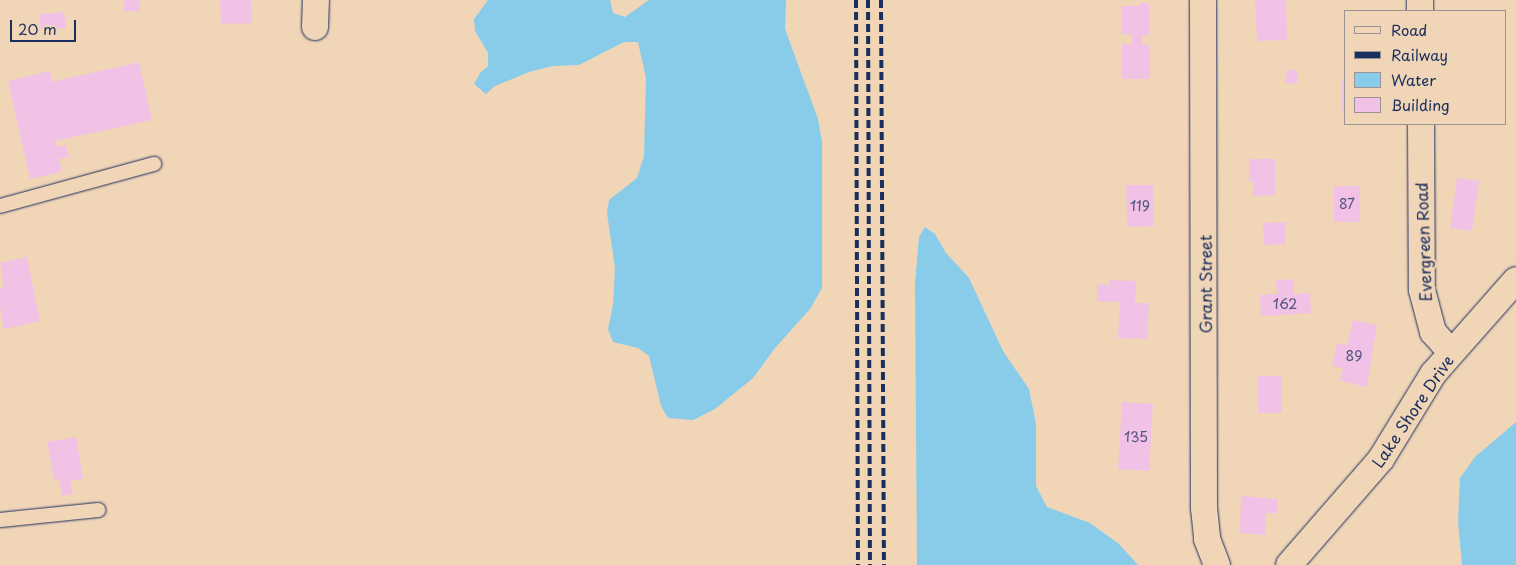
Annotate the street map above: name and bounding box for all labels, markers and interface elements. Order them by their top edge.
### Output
scale bar [12,10,79,42]
legend [1344,10,1506,125]
text: 20 m [18,17,57,40]
text: Road [1391,18,1427,41]
text: Railway [1391,43,1448,66]
text: Water [1391,68,1436,91]
text: Building [1391,93,1450,116]
street label: Evergreen Road [1411,181,1435,303]
house number: 87 [1339,196,1355,212]
house number: 119 [1130,198,1150,214]
street label: Grant Street [1195,235,1215,333]
house number: 162 [1273,296,1297,312]
house number: 89 [1346,348,1362,364]
street label: Lake Shore Drive [1367,351,1457,471]
house number: 135 [1124,429,1148,445]

